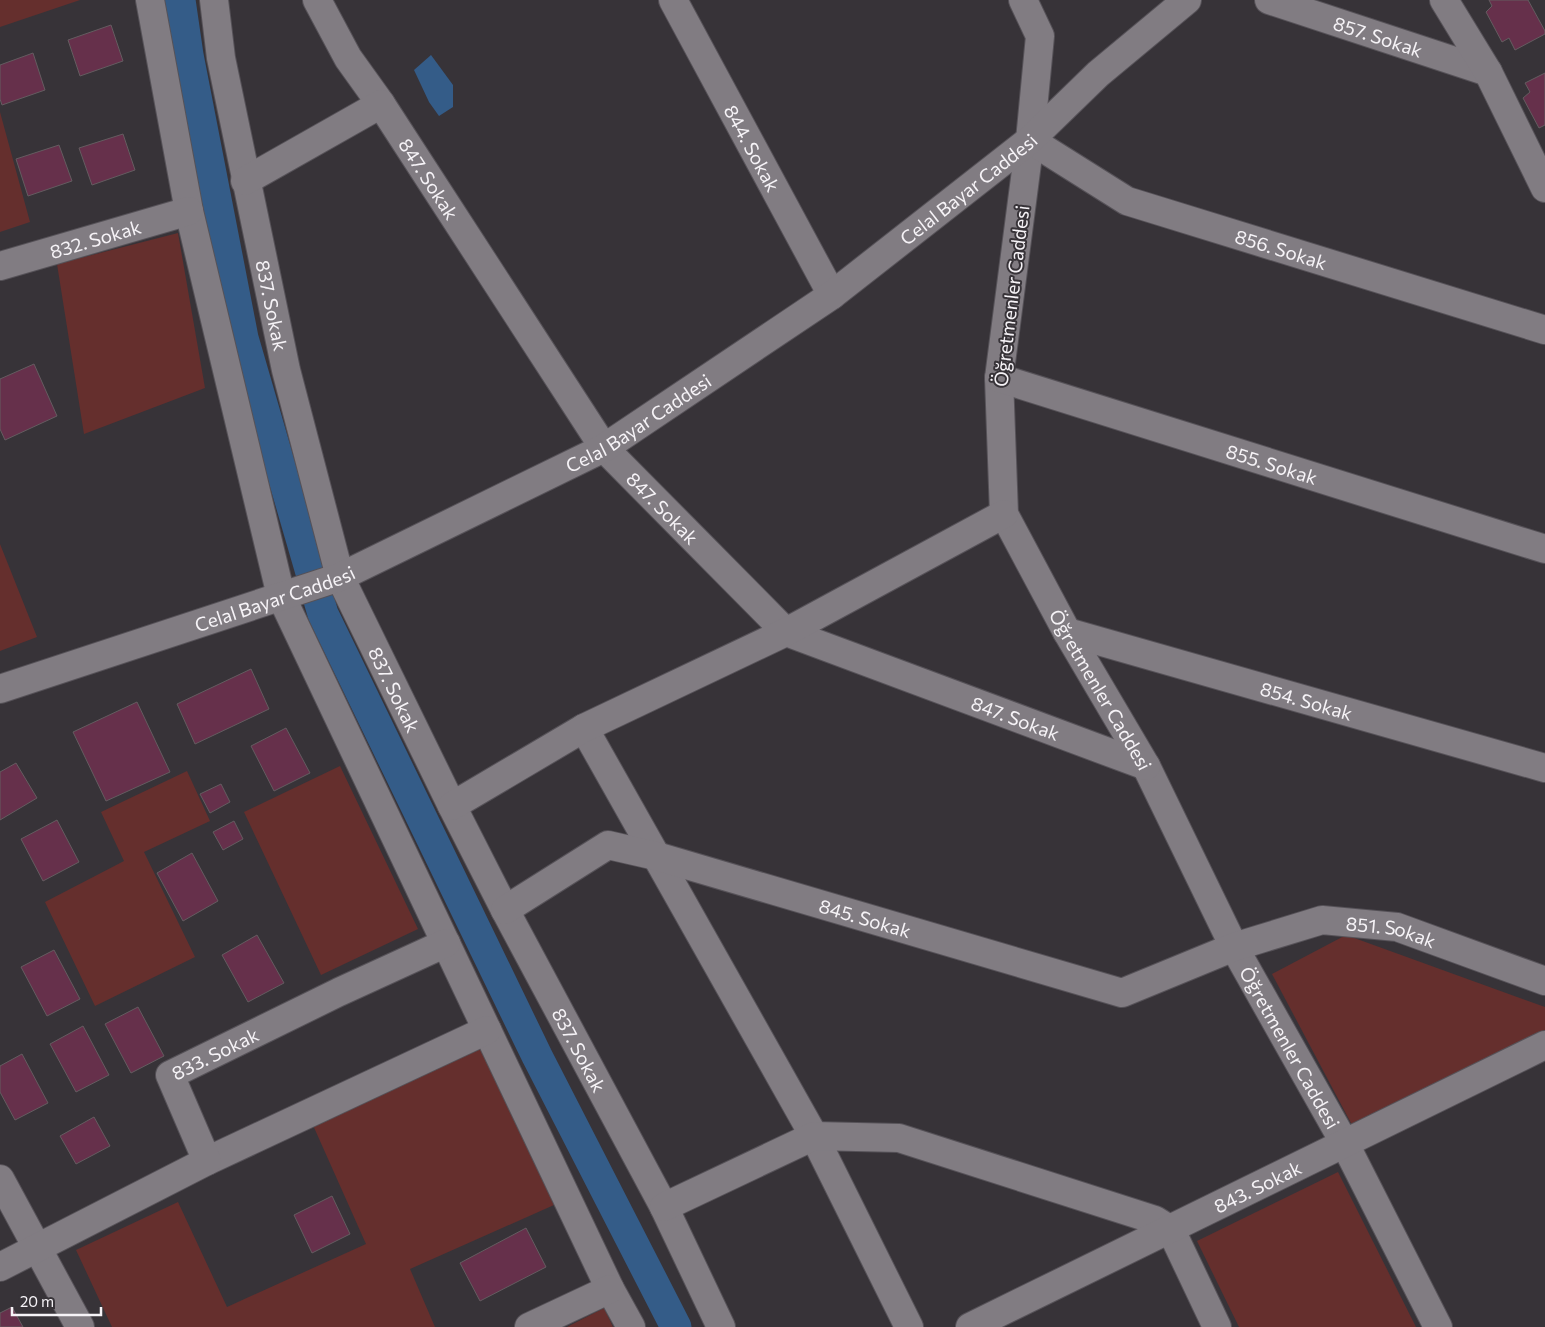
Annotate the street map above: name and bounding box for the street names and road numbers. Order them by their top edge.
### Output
street label: 857. Sokak [1331,11,1426,61]
street label: 844. Sokak [720,100,785,195]
street label: Celal Bayar Caddesi [895,128,1042,249]
street label: 847. Sokak [394,133,464,224]
street label: Öğretmenler Caddesi [988,204,1034,388]
street label: 832. Sokak [47,214,143,263]
street label: 856. Sokak [1233,224,1330,274]
street label: 837. Sokak [252,258,293,353]
street label: Celal Bayar Caddesi [562,368,715,477]
street label: 855. Sokak [1224,438,1320,489]
street label: 847. Sokak [622,467,704,549]
street label: Celal Bayar Caddesi [191,560,358,636]
street label: Öğretmenler Caddesi [1045,605,1158,773]
street label: 837. Sokak [364,643,425,736]
street label: 854. Sokak [1258,676,1355,724]
street label: 847. Sokak [968,691,1063,744]
street label: 845. Sokak [816,893,914,942]
street label: 851. Sokak [1345,911,1439,952]
street label: Öğretmenler Caddesi [1236,962,1345,1133]
street label: 837. Sokak [548,1003,612,1096]
street label: 833. Sokak [167,1022,262,1084]
street label: 843. Sokak [1210,1155,1305,1217]

